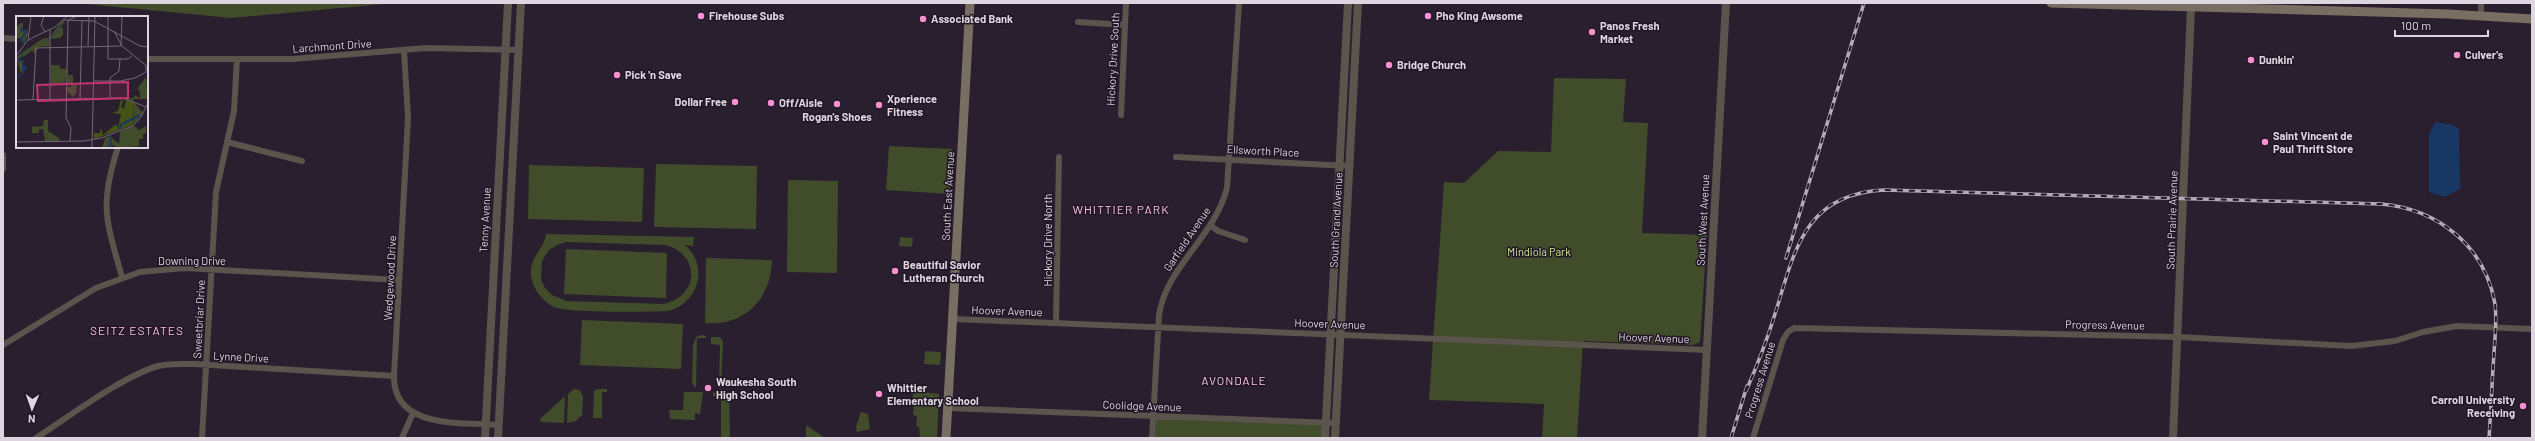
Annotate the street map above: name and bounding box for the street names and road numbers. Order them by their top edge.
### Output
street label: Hickory Drive South [1104,12,1121,106]
street label: Larchmont Drive [292,36,372,55]
street label: Ellsworth Place [1226,142,1300,159]
street label: South East Avenue [939,151,956,241]
street label: South Prairie Avenue [2163,170,2180,270]
street label: South Grand Avenue [1327,172,1345,268]
street label: South West Avenue [1694,174,1711,266]
street label: Tenny Avenue [476,187,493,253]
street label: Hickory Drive North [1041,194,1054,286]
street label: Garfield Avenue [1160,204,1213,273]
street label: Wedgewood Drive [381,235,398,321]
street label: Downing Drive [158,254,226,267]
street label: Sweetbriar Drive [190,279,207,359]
street label: Hoover Avenue [971,303,1043,318]
street label: Hoover Avenue [1294,316,1366,331]
street label: Progress Avenue [2065,317,2145,332]
street label: Hoover Avenue [1618,330,1690,345]
street label: Progress Avenue [1742,340,1777,420]
street label: Lynne Drive [213,349,269,364]
street label: Coolidge Avenue [1102,398,1182,413]

